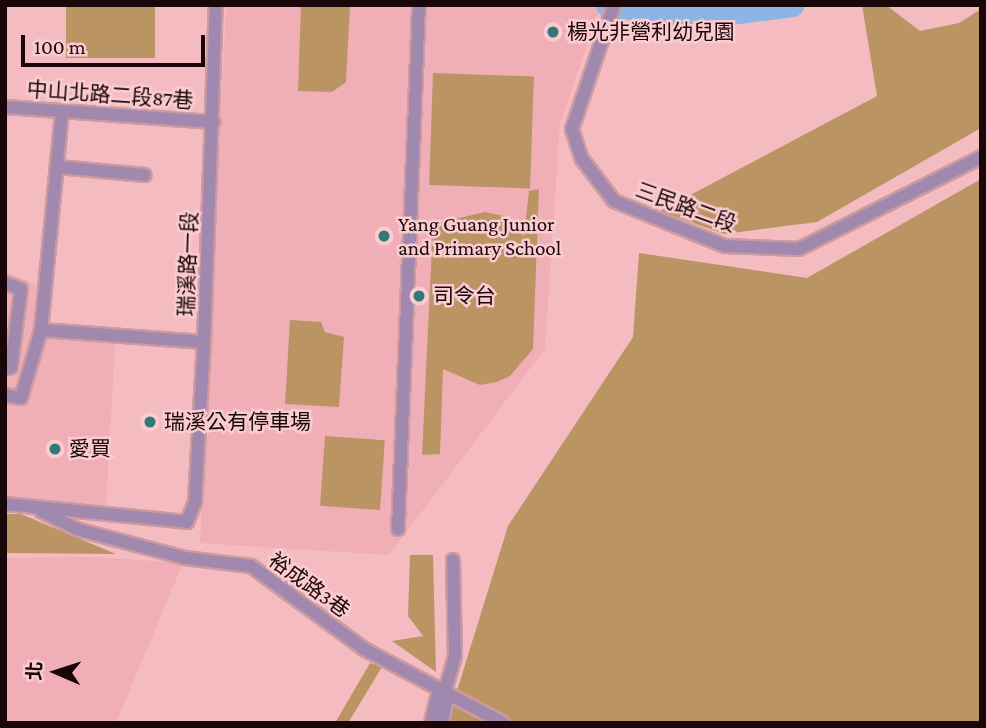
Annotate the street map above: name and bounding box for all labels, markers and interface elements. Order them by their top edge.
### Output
place label: 楊光非營利幼兒園 [567,19,735,45]
scale bar [24,21,208,65]
marker: 楊光非營利幼兒園 [545,24,561,40]
text: 100 m [34,35,86,59]
street label: 中山北路二段87巷 [26,77,194,113]
street label: 三民路二段 [632,177,740,237]
street label: 瑞溪路一段 [174,211,202,317]
place label: Yang Guang Junior and Primary School [398,211,561,261]
marker: Yang Guang Junior and Primary School [376,228,392,244]
place label: 司令台 [433,283,496,309]
marker: 司令台 [411,288,427,304]
place label: 瑞溪公有停車場 [164,409,311,435]
marker: 瑞溪公有停車場 [142,414,158,430]
place label: 愛買 [69,436,111,462]
marker: 愛買 [47,441,63,457]
street label: 裕成路3巷 [264,547,354,623]
north arrow [21,637,91,707]
text: 北 [24,661,46,681]

